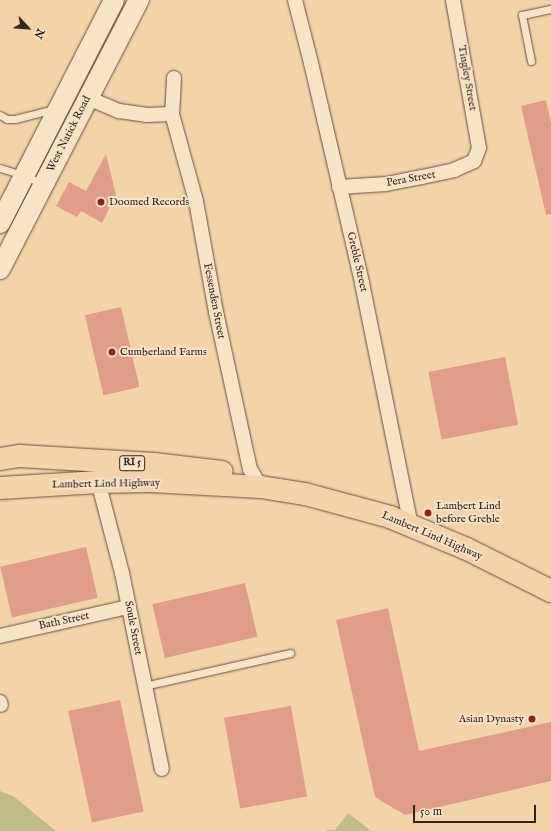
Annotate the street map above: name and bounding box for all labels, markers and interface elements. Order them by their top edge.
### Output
north arrow [8,8,48,48]
text: N [30,26,47,41]
street label: Tingley Street [455,44,479,112]
street label: West Natick Road [44,94,94,174]
street label: Pera Street [385,168,437,190]
place label: Doomed Records [109,195,189,209]
marker: Doomed Records [96,197,106,207]
street label: Greble Street [344,231,370,293]
street label: Fessenden Street [200,262,228,340]
place label: Cumberland Farms [120,345,207,359]
marker: Cumberland Farms [107,347,117,357]
road number: RI 5 [119,455,145,471]
street label: Lambert Lind Highway [52,476,160,492]
place label: Lambert Lind before Greble [436,500,501,526]
marker: Lambert Lind before Greble [423,508,433,518]
street label: Lambert Lind Highway [380,509,484,563]
street label: Soule Street [121,600,145,656]
street label: Bath Street [37,609,91,633]
place label: Asian Dynasty [459,712,524,726]
marker: Asian Dynasty [527,714,537,724]
scale bar [415,797,538,823]
text: 50 m [420,804,442,819]

